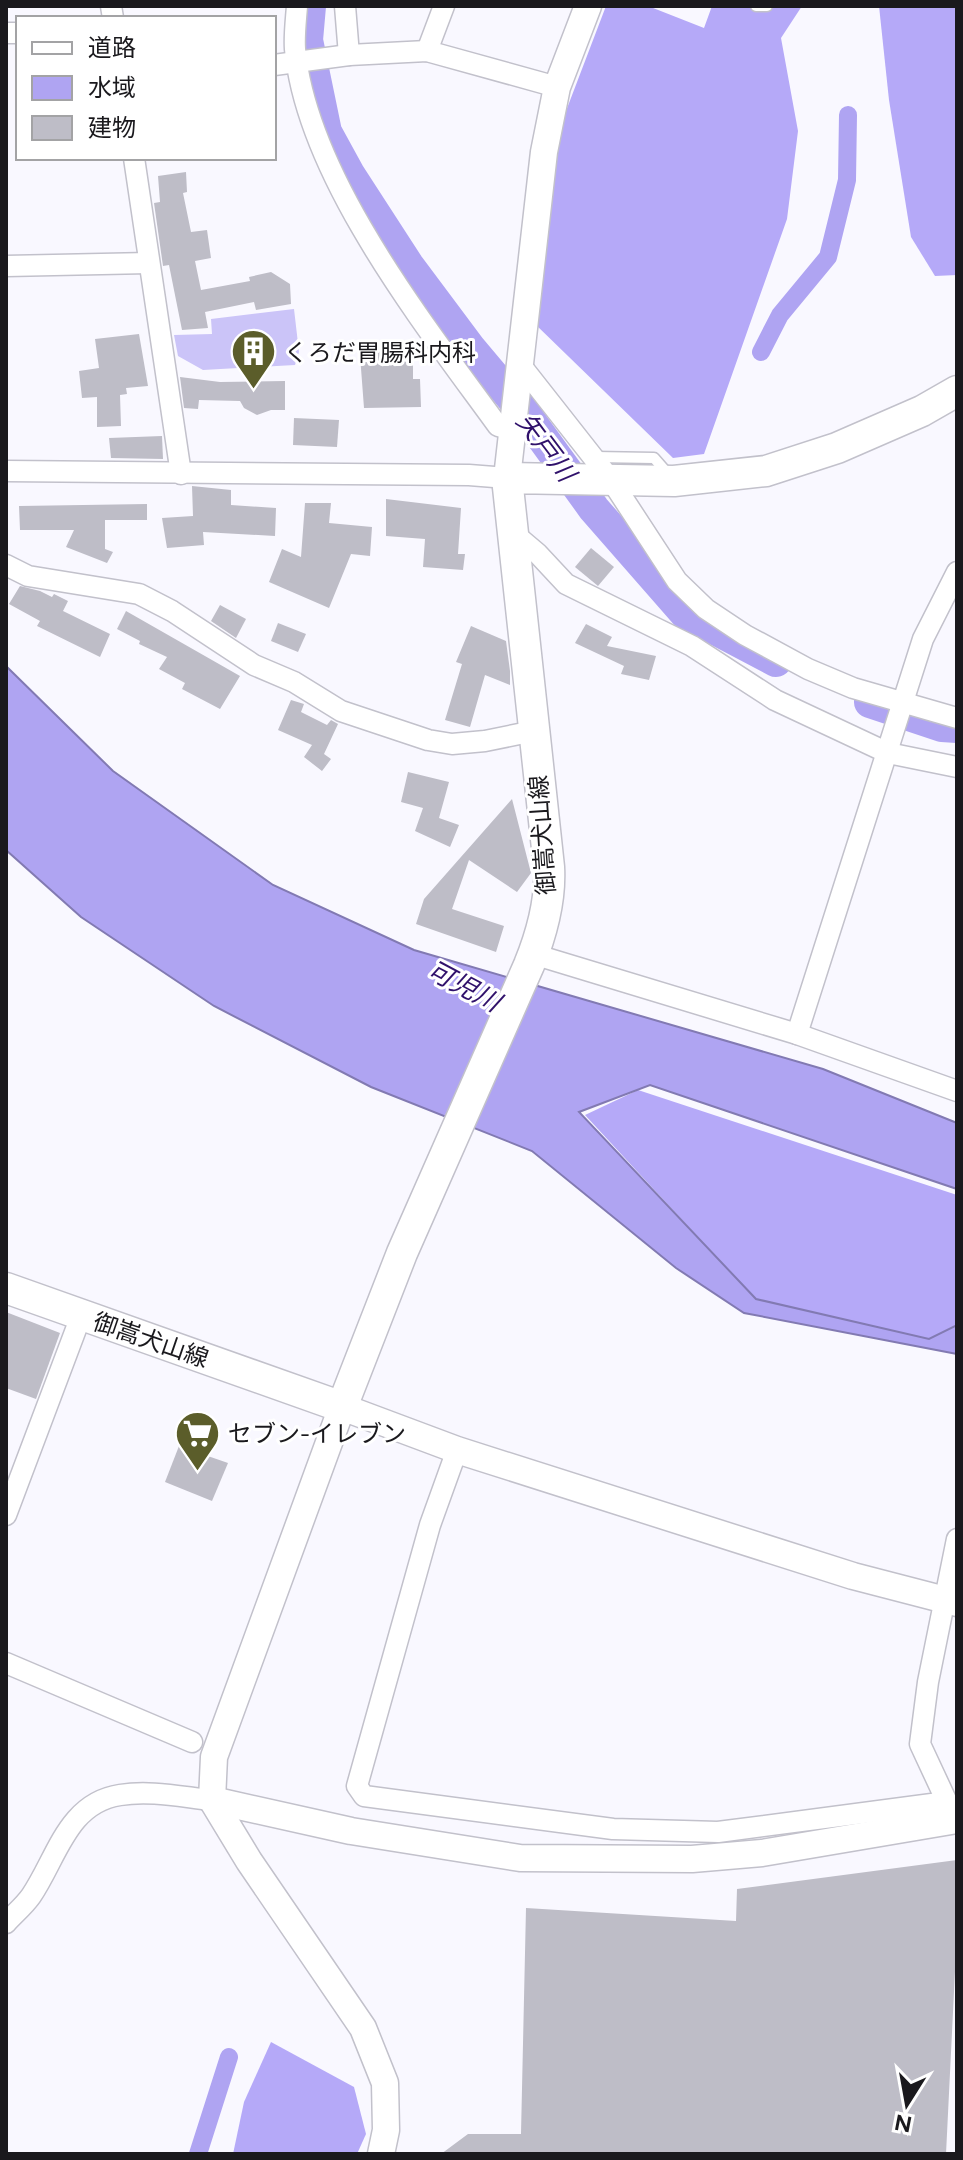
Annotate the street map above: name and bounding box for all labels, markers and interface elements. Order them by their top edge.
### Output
legend [16,16,276,160]
text: 道路 [88,33,136,62]
text: 水域 [88,73,136,102]
text: 建物 [88,113,136,142]
building icon: くろだ胃腸科内科 [229,328,277,391]
place label: くろだ胃腸科内科 [284,338,476,367]
water label: 矢戸川 [510,406,584,490]
street label: 御嵩犬山線 [523,774,561,896]
water label: 可児川 [422,954,509,1020]
street label: 御嵩犬山線 [90,1307,212,1373]
supermarket icon: セブン-イレブン [173,1409,221,1472]
place label: セブン-イレブン [228,1419,406,1448]
north arrow [867,2064,947,2144]
text: N [892,2108,914,2138]

